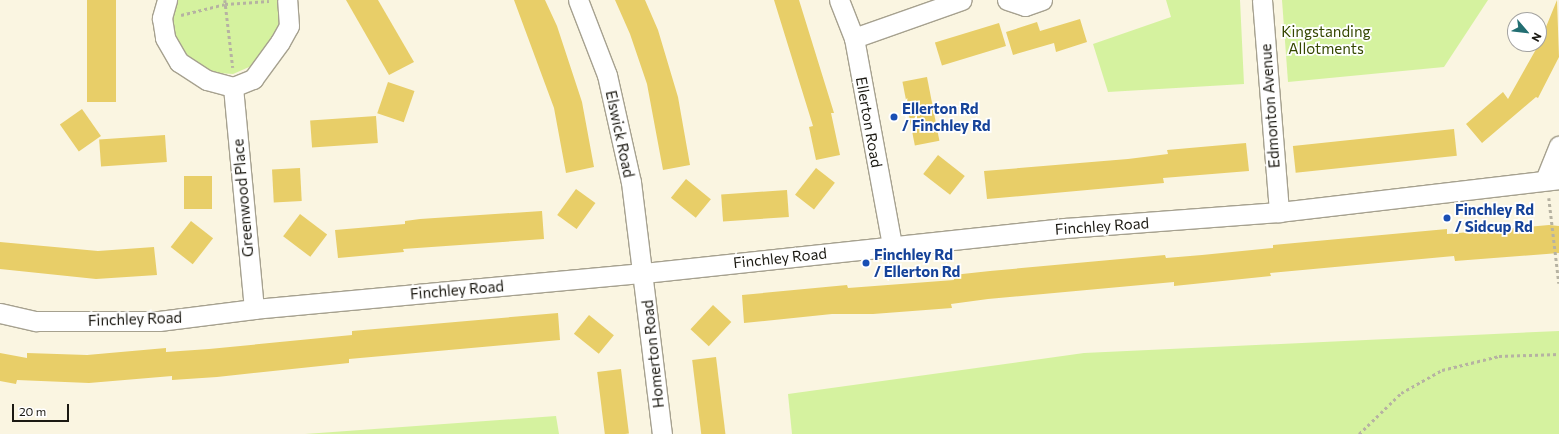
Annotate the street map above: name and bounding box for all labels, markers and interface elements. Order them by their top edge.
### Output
north arrow [1507,12,1547,52]
park label: Kingstanding Allotments [1281,22,1371,57]
text: N [1529,31,1545,44]
street label: Edmonton Avenue [1257,43,1283,169]
street label: Ellerton Road [852,75,886,169]
street label: Elswick Road [602,89,638,179]
place label: Ellerton Rd / Finchley Rd [902,99,991,134]
marker: Ellerton Rd / Finchley Rd [889,112,899,122]
street label: Greenwood Place [229,138,257,258]
place label: Finchley Rd / Sidcup Rd [1455,200,1534,235]
marker: Finchley Rd / Sidcup Rd [1442,213,1452,223]
street label: Finchley Road [1054,214,1150,238]
street label: Finchley Road [732,244,828,272]
place label: Finchley Rd / Ellerton Rd [874,245,960,280]
marker: Finchley Rd / Ellerton Rd [861,258,871,268]
street label: Finchley Road [409,277,505,303]
street label: Homerton Road [638,299,668,409]
street label: Finchley Road [88,308,182,330]
scale bar [14,396,71,422]
text: 20 m [19,404,46,418]

